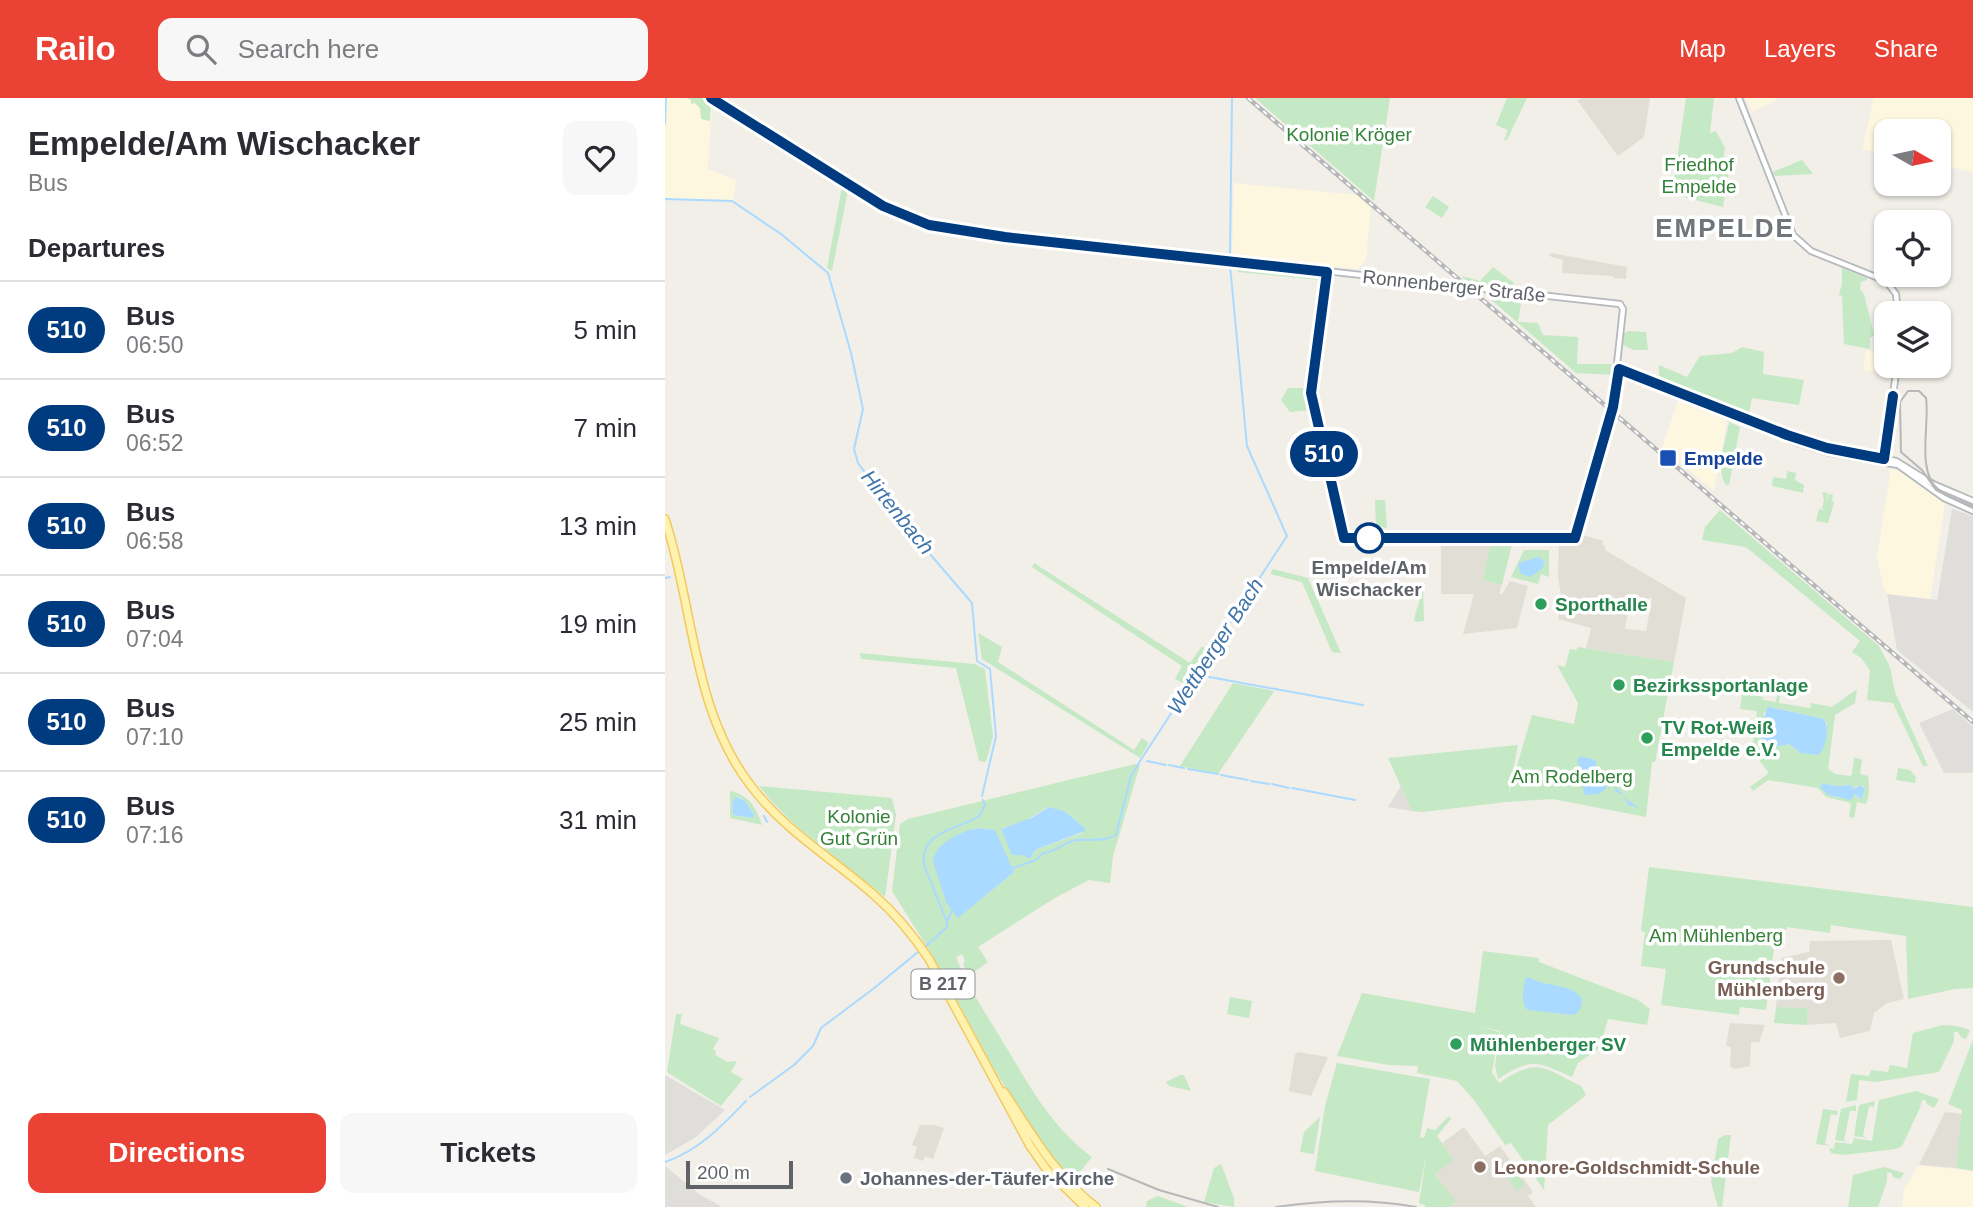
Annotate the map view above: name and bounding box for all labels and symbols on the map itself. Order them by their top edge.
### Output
north arrow [1874,119,1951,196]
park label: Kolonie Kröger [1286,124,1413,145]
park label: Friedhof Empelde [1662,154,1737,197]
district label: EMPELDE [1655,213,1795,243]
street label: Ronnenberger Straße [1362,266,1546,306]
line badge: 510 [1284,431,1364,477]
marker: Empelde [1658,448,1678,468]
place label: Empelde [1684,448,1763,469]
water label: Hirtenbach [857,465,939,559]
marker: Empelde/Am Wischacker [1354,523,1384,553]
place label: Empelde/Am Wischacker [1311,557,1427,600]
water label: Wettberger Bach [1163,574,1267,718]
place label: Sporthalle [1555,594,1648,615]
marker: Sporthalle [1533,596,1549,612]
place label: Bezirkssportanlage [1633,675,1808,696]
marker: Bezirkssportanlage [1611,677,1627,693]
place label: TV Rot-Weiß Empelde e.V. [1661,717,1778,760]
marker: TV Rot-Weiß Empelde e.V. [1639,730,1655,746]
park label: Am Rodelberg [1511,766,1633,787]
park label: Kolonie Gut Grün [820,806,898,849]
park label: Am Mühlenberg [1649,925,1783,946]
place label: Grundschule Mühlenberg [1708,957,1825,1000]
road number: B 217 [911,970,975,998]
marker: Grundschule Mühlenberg [1831,970,1847,986]
place label: Mühlenberger SV [1470,1034,1627,1055]
marker: Mühlenberger SV [1448,1036,1464,1052]
place label: Leonore-Goldschmidt-Schule [1494,1157,1760,1178]
scale bar [686,1158,793,1190]
marker: Leonore-Goldschmidt-Schule [1472,1159,1488,1175]
place label: Johannes-der-Täufer-Kirche [860,1168,1114,1189]
marker: Johannes-der-Täufer-Kirche [838,1170,854,1186]

